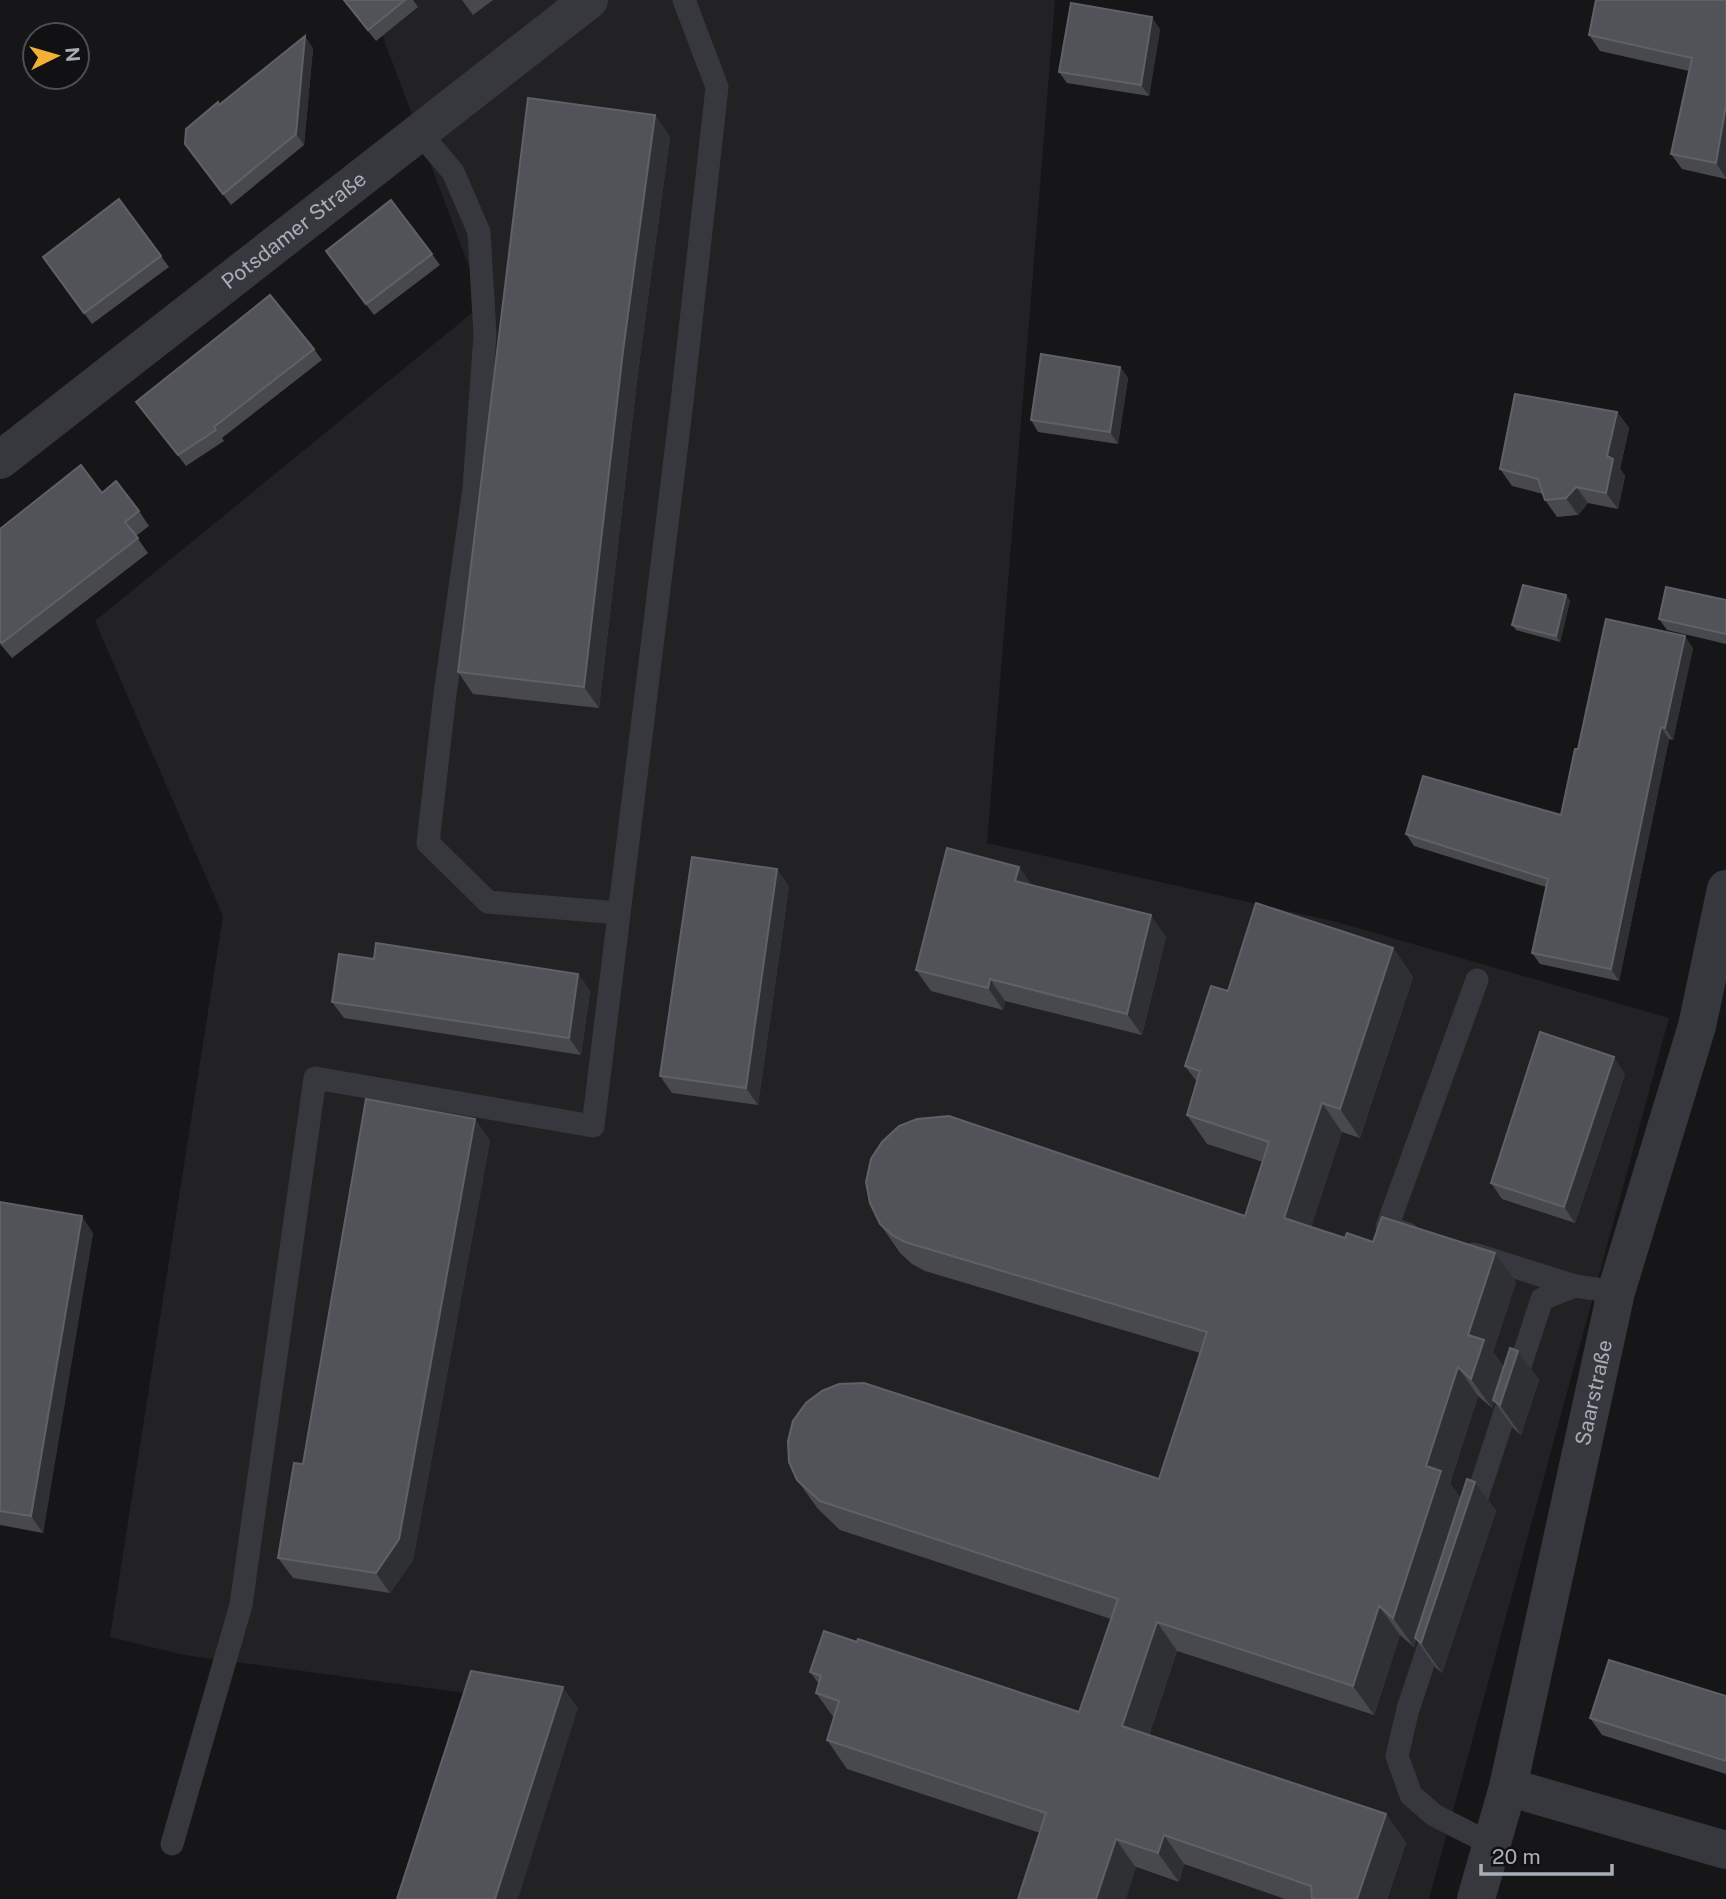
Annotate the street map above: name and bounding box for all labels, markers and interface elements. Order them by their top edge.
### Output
north arrow [21,21,91,91]
text: N [61,46,85,63]
street label: Potsdamer Straße [216,166,371,294]
street label: Saarstraße [1570,1337,1617,1448]
scale bar [1481,1832,1612,1876]
text: 20 m [1492,1844,1541,1869]

